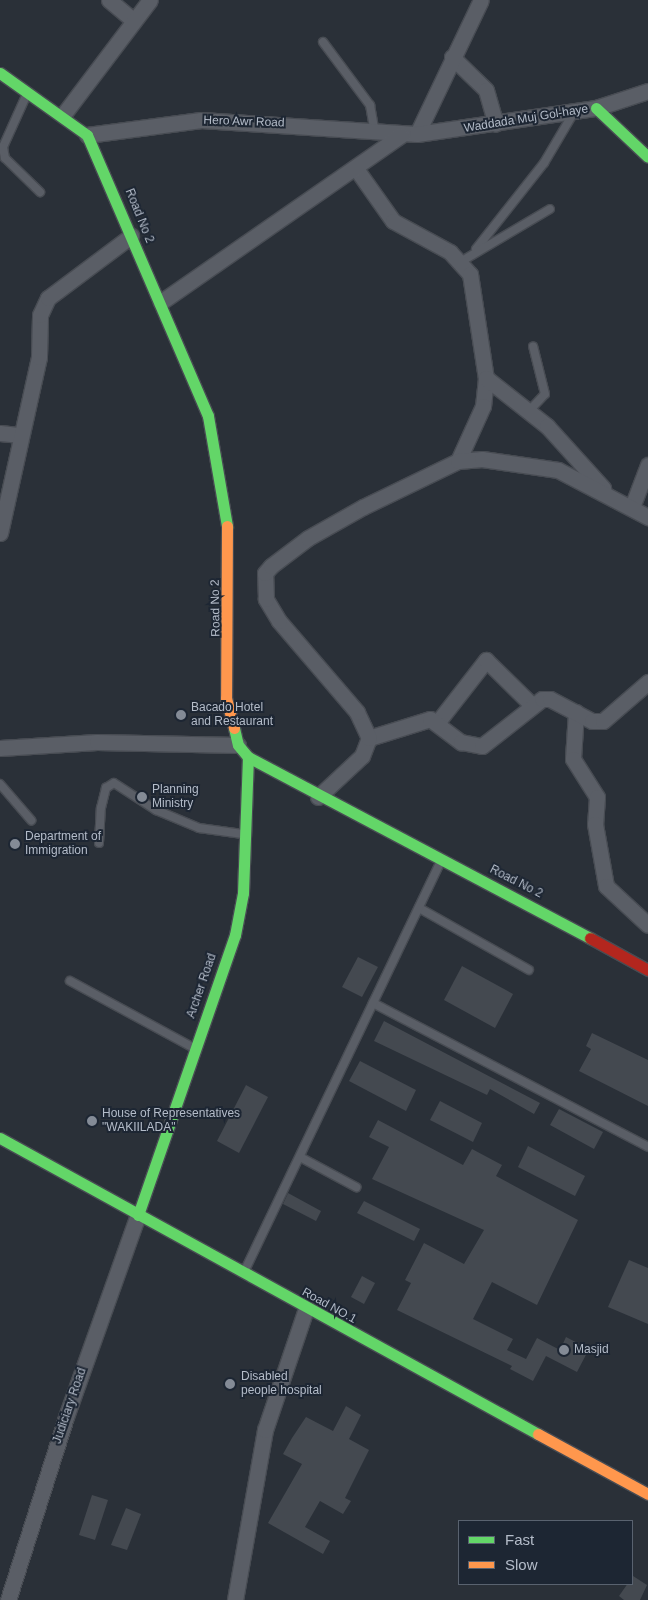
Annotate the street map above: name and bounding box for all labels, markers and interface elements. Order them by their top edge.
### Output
street label: Waddada Muj Gol-haye [463,102,589,136]
street label: Hero Awr Road [203,113,285,131]
street label: Road No 2 [122,187,156,245]
street label: Road No 2 [208,579,224,637]
place label: Bacado Hotel and Restaurant [191,701,273,729]
marker: Bacado Hotel and Restaurant [175,709,187,721]
place label: Planning Ministry [152,783,199,811]
marker: Planning Ministry [136,791,148,803]
place label: Department of Immigration [25,830,101,858]
marker: Department of Immigration [9,838,21,850]
street label: Road No 2 [487,863,545,901]
street label: Archer Road [184,952,220,1020]
place label: House of Representatives "WAKIILADA" [102,1107,240,1135]
marker: House of Representatives "WAKIILADA" [86,1115,98,1127]
street label: Road NO.1 [299,1285,359,1327]
place label: Masjid [574,1343,609,1357]
marker: Masjid [558,1344,570,1356]
street label: Judiciary Road [50,1366,90,1446]
place label: Disabled people hospital [241,1370,322,1398]
marker: Disabled people hospital [223,1377,237,1391]
legend [458,1520,633,1585]
text: Fast [505,1531,534,1548]
text: Slow [505,1556,538,1573]

